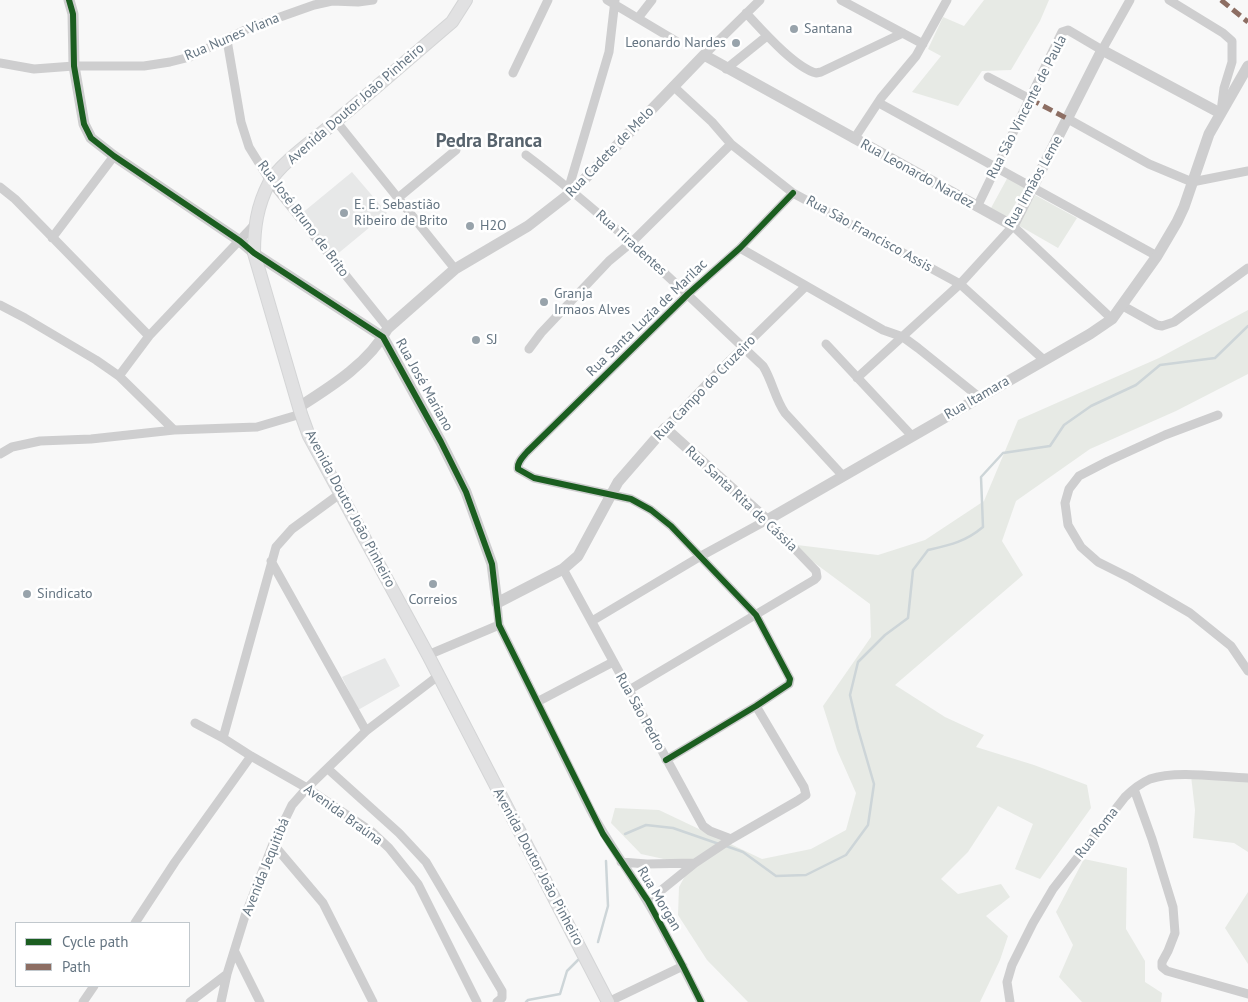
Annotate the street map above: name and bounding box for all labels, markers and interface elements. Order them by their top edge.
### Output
street label: Rua Nunes Viana [182,10,282,64]
place label: Santana [804,21,852,37]
marker: Santana [788,23,800,35]
street label: Rua São Vincente de Paula [983,32,1071,182]
place label: Leonardo Nardes [625,35,726,51]
marker: Leonardo Nardes [730,37,742,49]
street label: Avenida Doutor João Pinheiro [284,40,428,168]
street label: Rua Cadete de Melo [562,103,658,201]
district label: Pedra Branca [436,131,542,153]
street label: Rua Irmãos Leme [1002,133,1066,231]
street label: Rua Leonardo Nardez [857,136,977,212]
street label: Rua José Bruno de Brito [254,158,352,280]
street label: Rua São Francisco Assis [803,192,935,276]
place label: E. E. Sebastião Ribeiro de Brito [354,197,448,230]
marker: E. E. Sebastião Ribeiro de Brito [338,207,350,219]
street label: Rua Tiradentes [592,207,670,279]
place label: H2O [480,218,507,234]
marker: H2O [464,220,476,232]
street label: Rua Santa Luzia de Marilac [583,256,711,380]
place label: Granja Irmaos Alves [554,286,630,318]
marker: Granja Irmaos Alves [538,296,550,308]
place label: SJ [486,332,498,348]
street label: Rua Campo do Cruzeiro [651,332,759,444]
marker: SJ [470,334,482,346]
street label: Rua José Mariano [392,336,456,434]
street label: Rua Itamara [942,373,1012,423]
street label: Avenida Doutor João Pinheiro [301,428,399,590]
street label: Rua Santa Rita de Cássia [681,443,801,555]
marker: Correios [427,578,439,590]
place label: Sindicato [37,586,92,602]
marker: Sindicato [21,588,33,600]
place label: Correios [409,592,457,608]
street label: Rua São Pedro [612,670,668,754]
street label: Avenida Braúna [300,781,386,849]
street label: Avenida Doutor João Pinheiro [489,786,587,948]
street label: Rua Roma [1072,804,1122,862]
street label: Avenida Jequitibá [239,816,293,918]
street label: Rua Morgan [633,864,685,934]
legend [15,922,190,987]
text: Cycle path [62,932,128,951]
text: Path [62,957,91,976]

